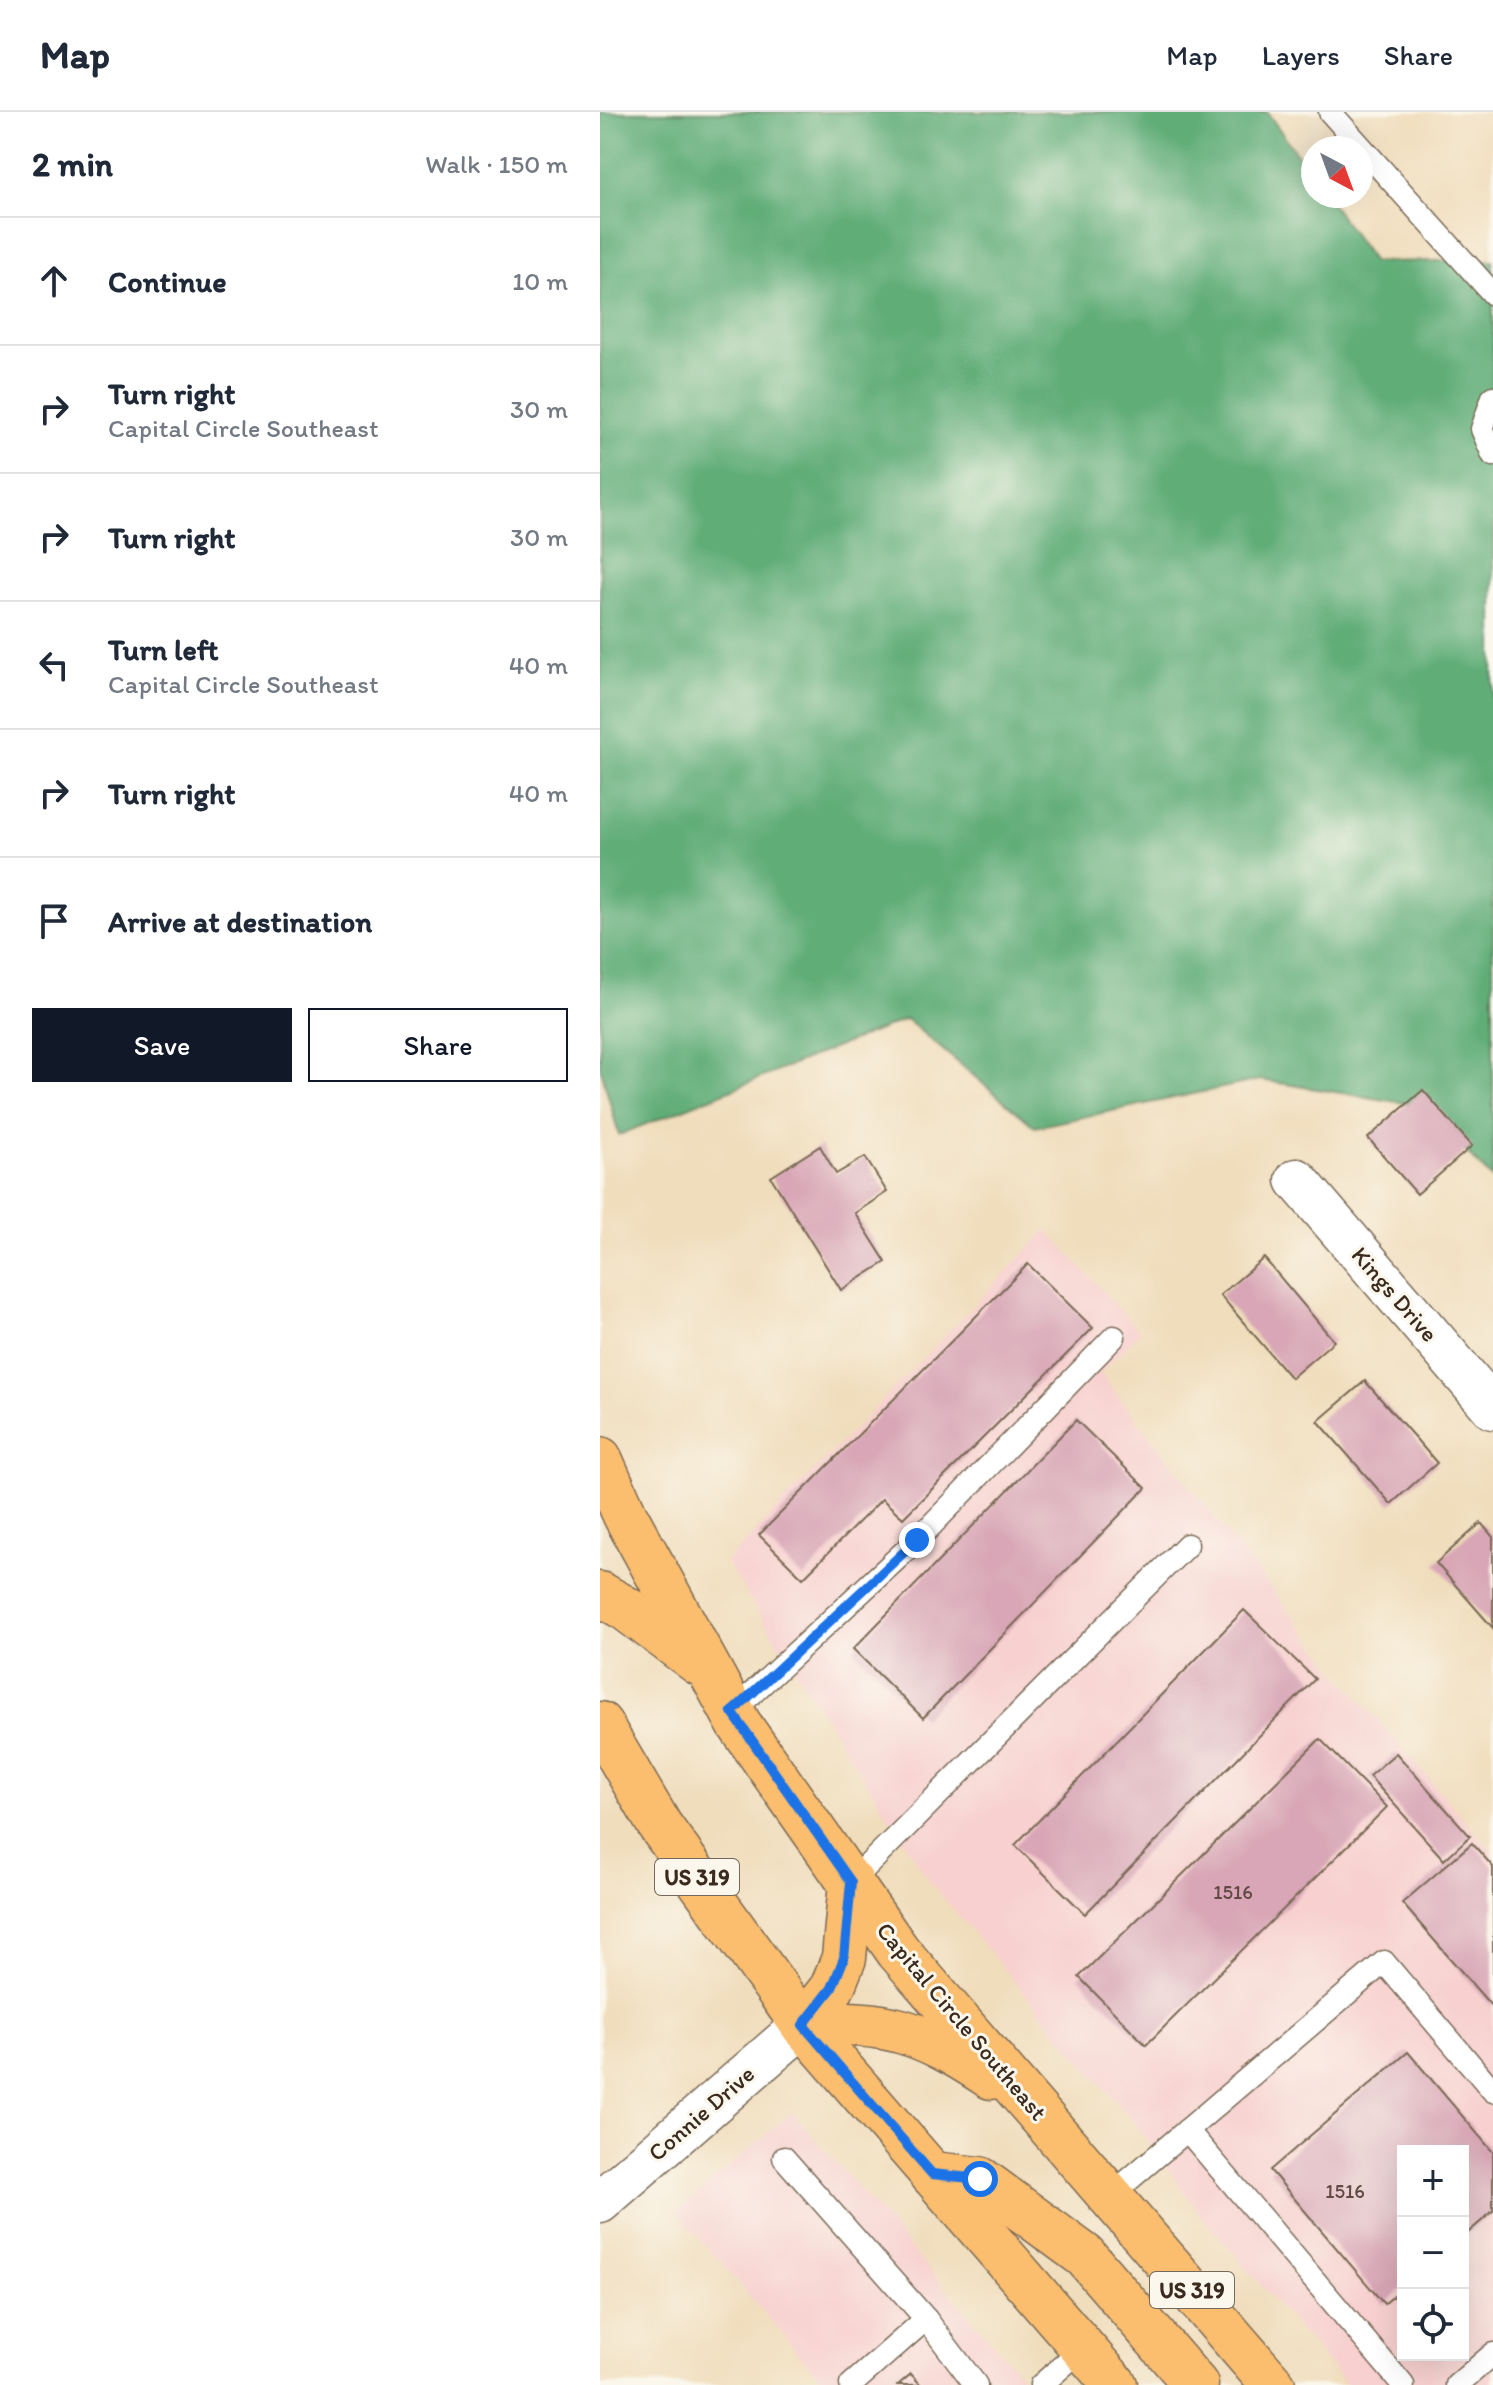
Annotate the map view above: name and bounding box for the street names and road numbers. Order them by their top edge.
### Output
street label: Kings Drive [1346,1240,1444,1348]
road number: US 319 [655,1859,739,1895]
street label: Capital Circle Southeast [871,1916,1053,2126]
street label: Connie Drive [642,2059,760,2167]
road number: US 319 [1150,2272,1234,2308]

